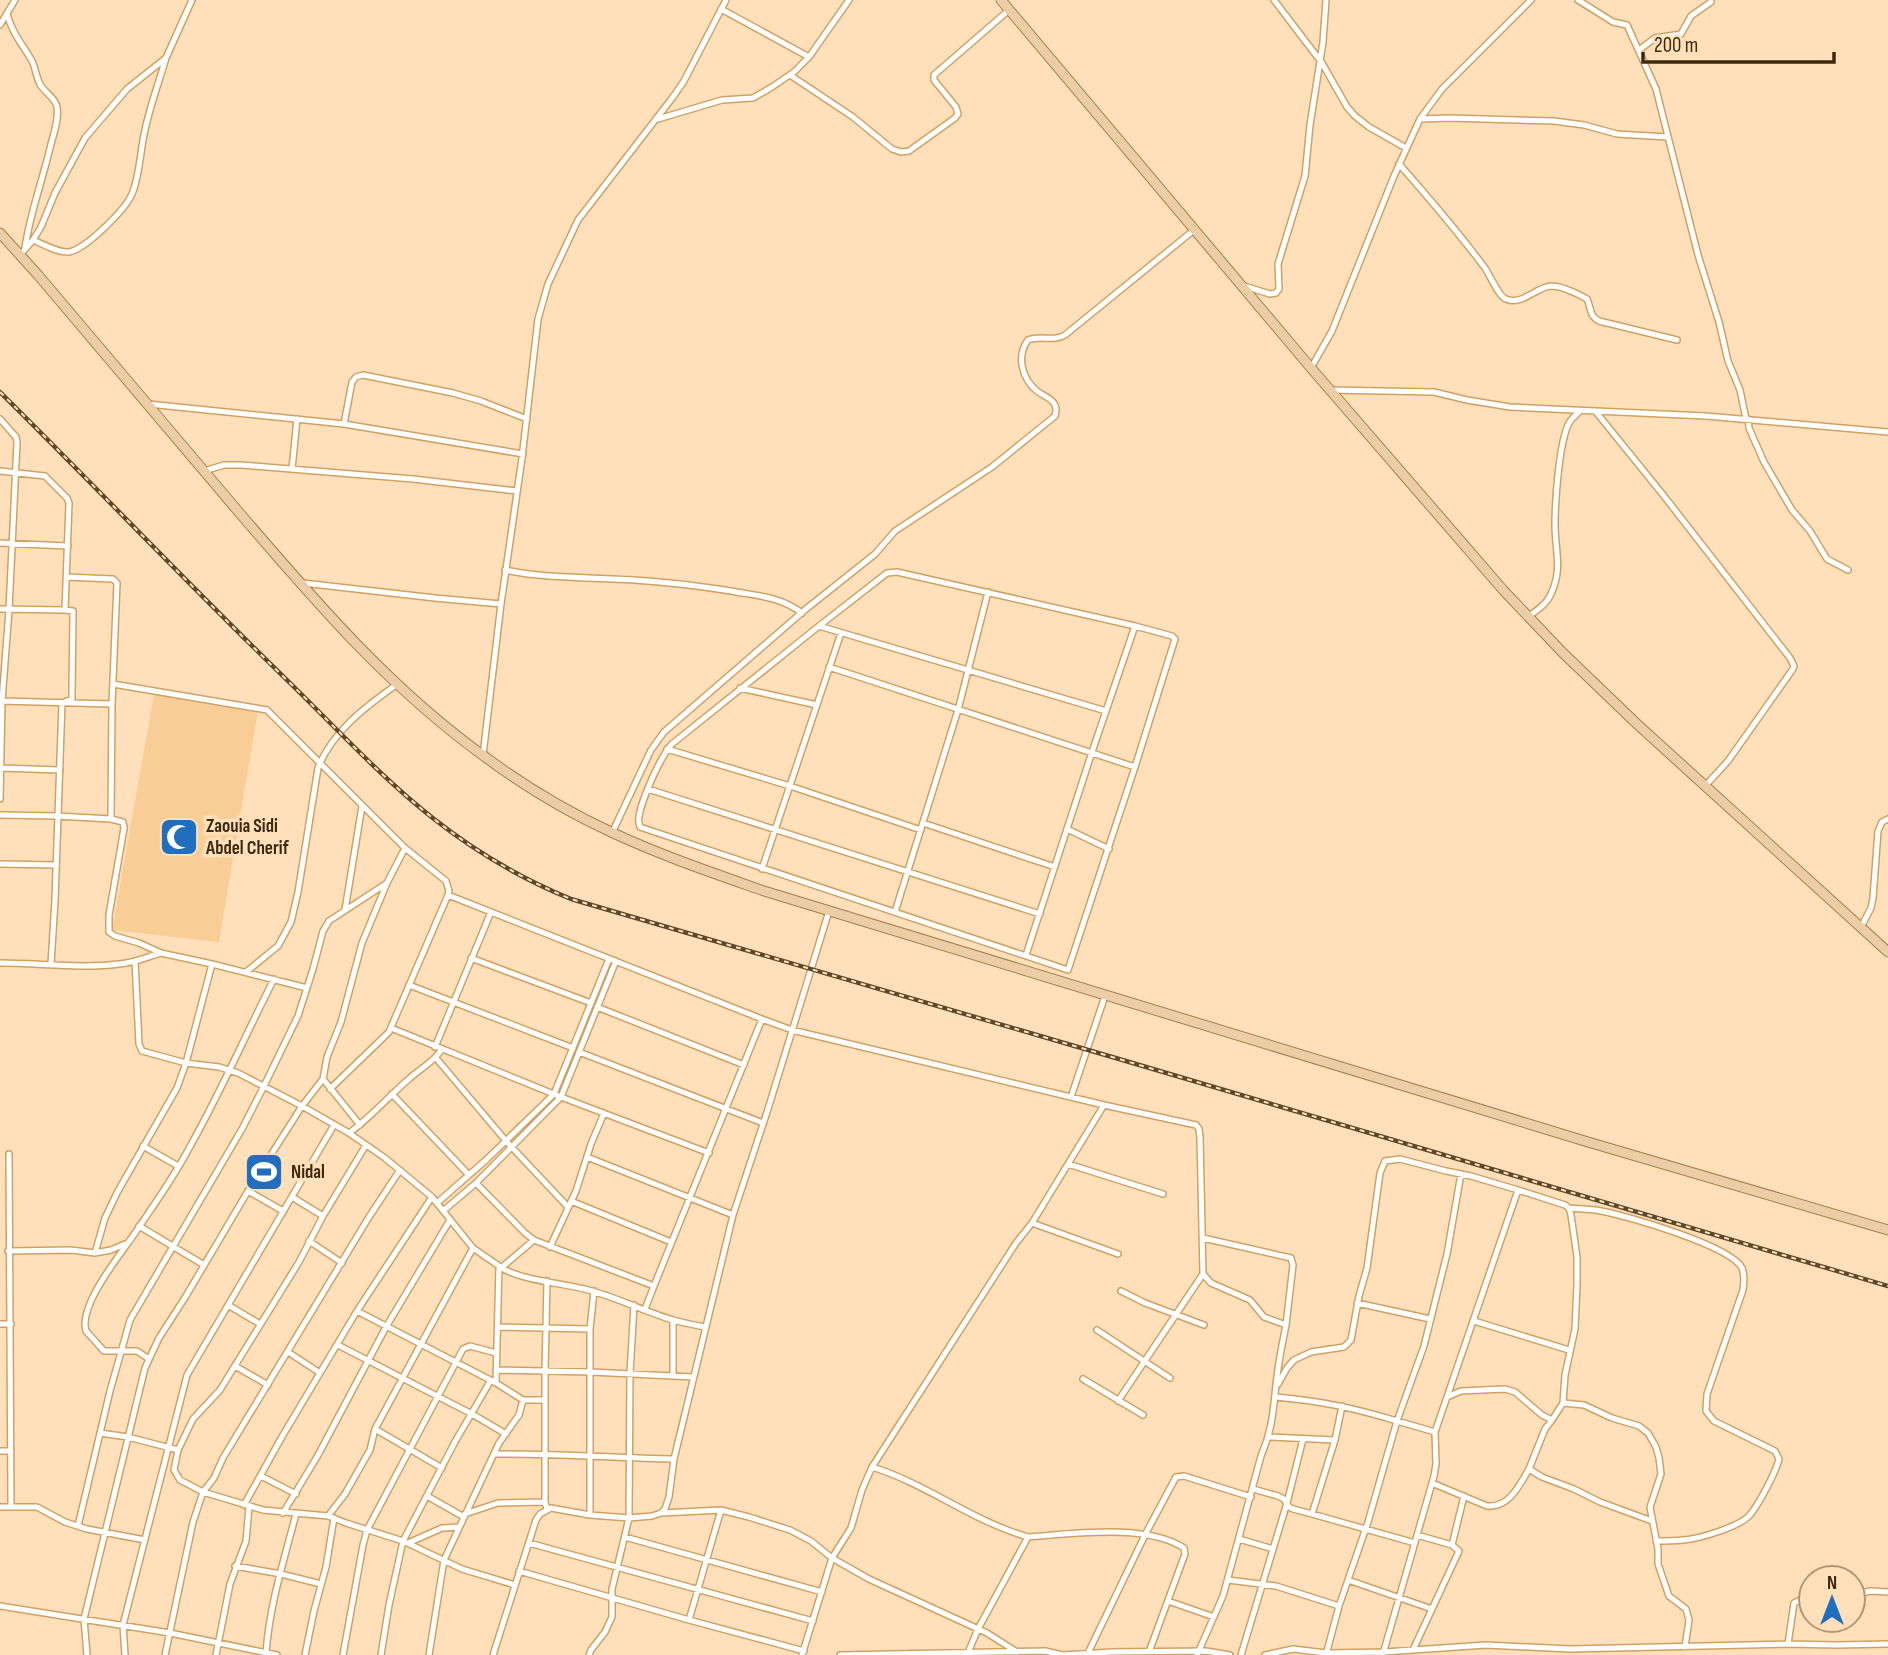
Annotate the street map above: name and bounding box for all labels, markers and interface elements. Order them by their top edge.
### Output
scale bar [1643,21,1834,65]
text: 200 m [1654,33,1698,58]
place label: Zaouia Sidi Abdel Cherif [205,815,290,860]
mosque icon: Zaouia Sidi Abdel Cherif [158,816,200,858]
sports icon: Nidal [243,1151,285,1193]
place label: Nidal [291,1161,325,1184]
north arrow [1797,1564,1867,1634]
text: N [1827,1572,1837,1595]

